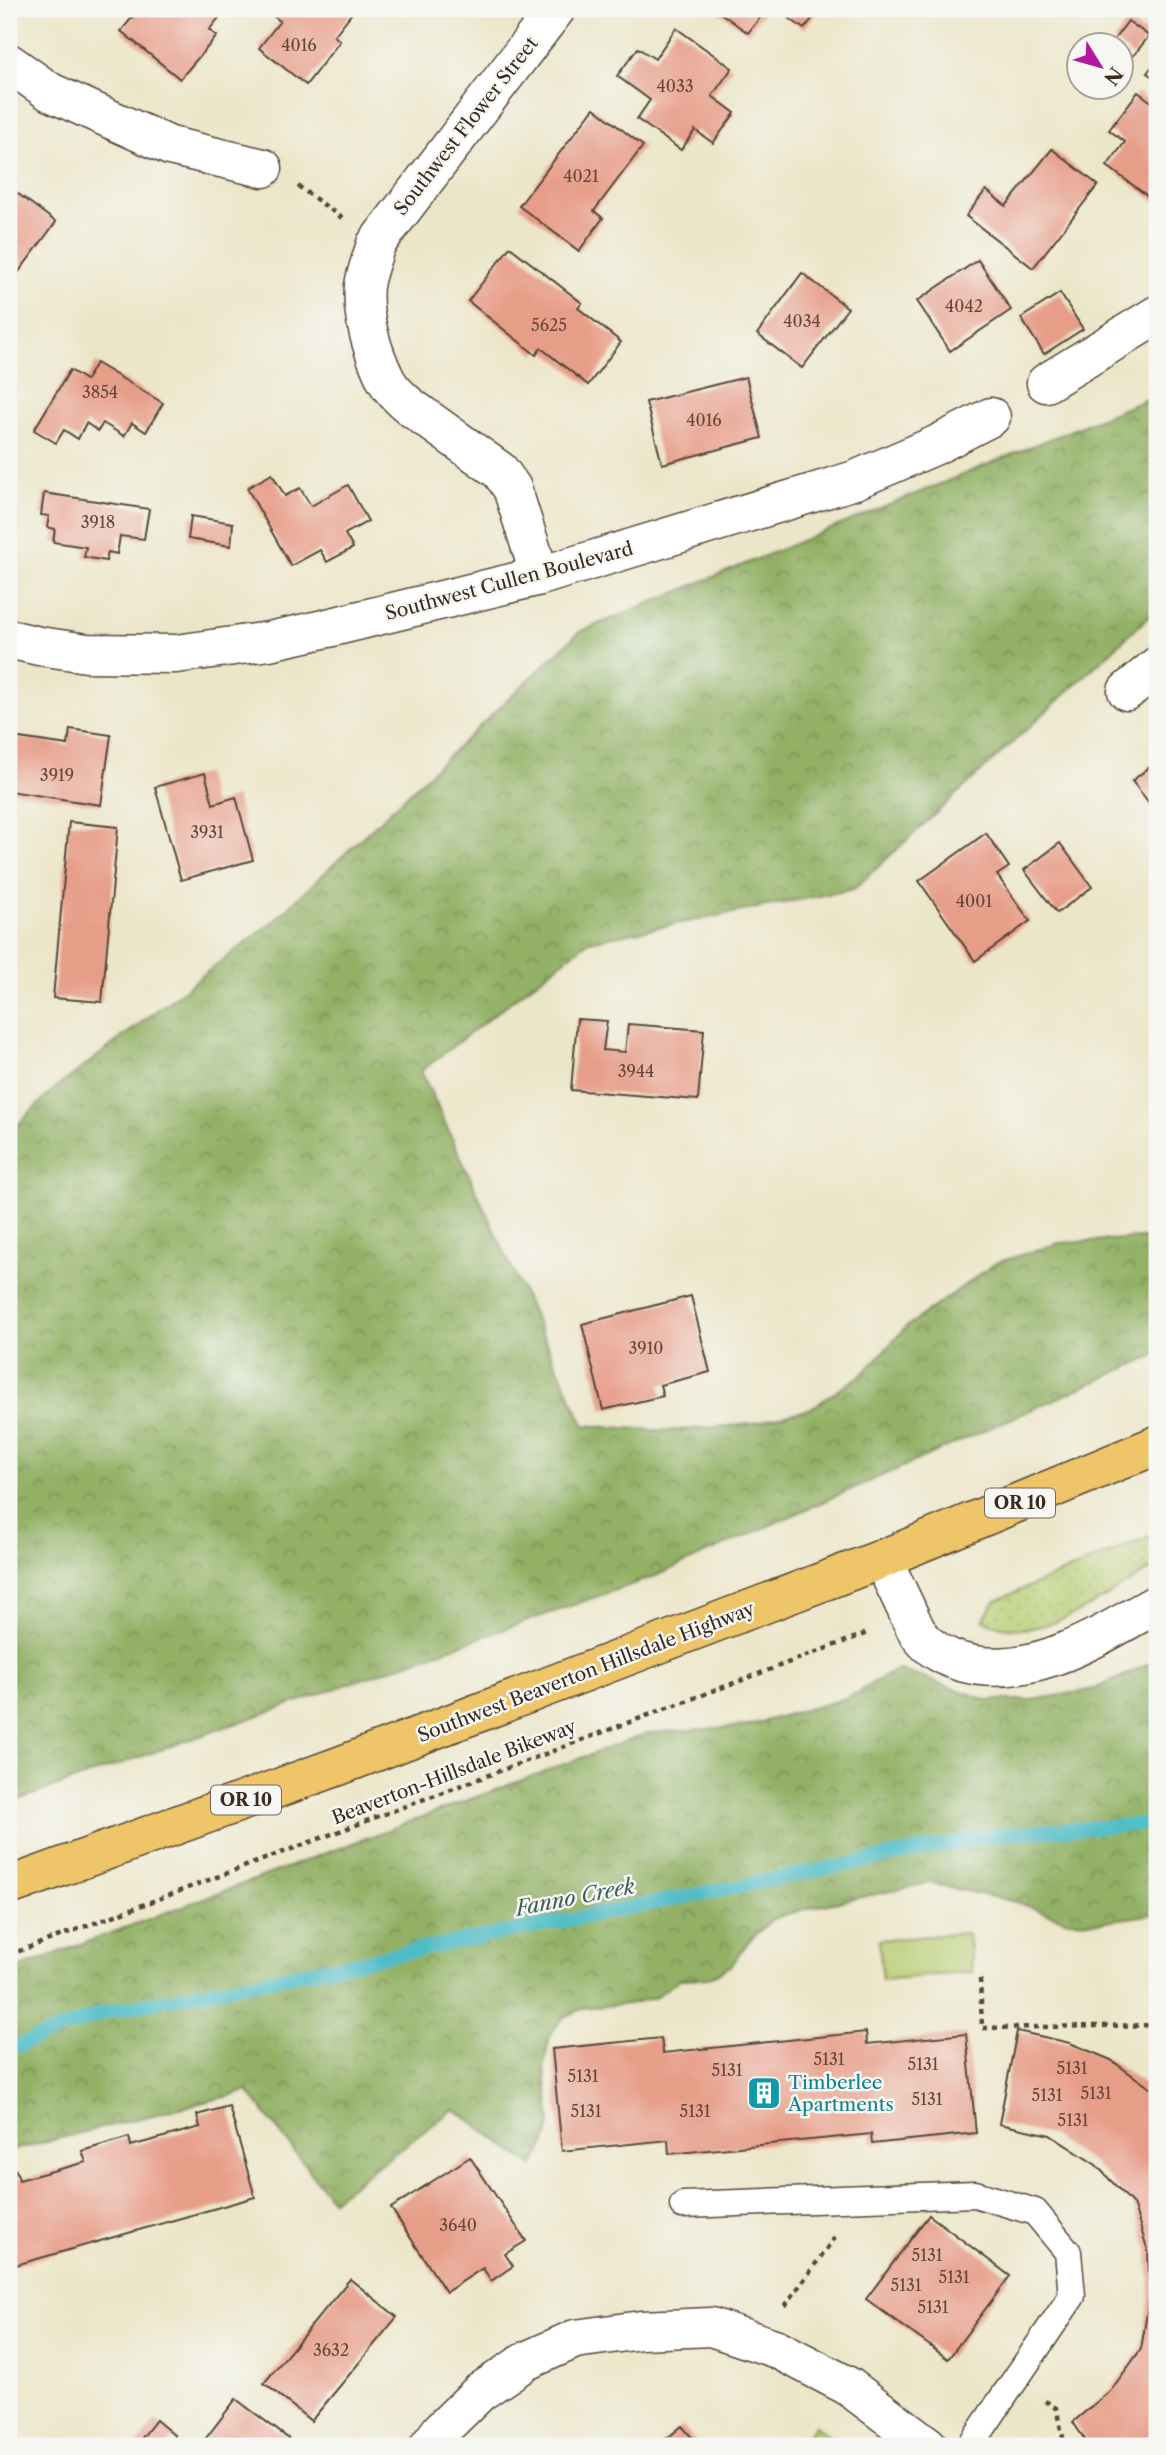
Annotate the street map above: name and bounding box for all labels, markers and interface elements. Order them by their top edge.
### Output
street label: Southwest Flower Street [389,32,543,220]
north arrow [1064,32,1134,102]
house number: 4016 [281,35,317,55]
text: N [1099,62,1127,89]
house number: 4033 [656,76,694,96]
house number: 4021 [563,166,599,186]
house number: 4042 [945,296,983,316]
house number: 4034 [783,311,821,331]
house number: 5625 [531,315,567,335]
house number: 3854 [82,382,118,402]
house number: 4016 [686,410,722,430]
house number: 3918 [81,512,115,532]
street label: Southwest Cullen Boulevard [383,537,636,625]
house number: 3919 [40,765,74,785]
house number: 3931 [190,822,224,842]
house number: 4001 [956,891,992,911]
house number: 3944 [618,1061,654,1081]
house number: 3910 [628,1338,664,1358]
road number: OR 10 [985,1488,1055,1518]
street label: Southwest Beaverton Hillsdale Highway [414,1597,758,1747]
street label: Beaverton-Hillsdale Bikeway [328,1715,580,1829]
road number: OR 10 [211,1786,281,1814]
water label: Fanno Creek [511,1873,637,1921]
house number: 5131 [814,2049,845,2069]
house number: 5131 [908,2054,939,2074]
house number: 5131 [1057,2058,1088,2078]
house number: 5131 [712,2060,743,2080]
house number: 5131 [568,2066,599,2086]
place label: Timberlee Apartments [787,2071,894,2116]
building icon: Timberlee Apartments [745,2074,783,2112]
house number: 5131 [1081,2083,1112,2103]
house number: 5131 [1032,2085,1063,2105]
house number: 5131 [912,2089,943,2109]
house number: 5131 [571,2101,602,2121]
house number: 5131 [680,2101,711,2121]
house number: 5131 [1058,2110,1089,2130]
house number: 3640 [439,2215,477,2235]
house number: 5131 [912,2245,943,2265]
house number: 5131 [939,2267,970,2287]
house number: 5131 [891,2275,922,2295]
house number: 5131 [918,2297,949,2317]
house number: 3632 [313,2340,349,2360]

